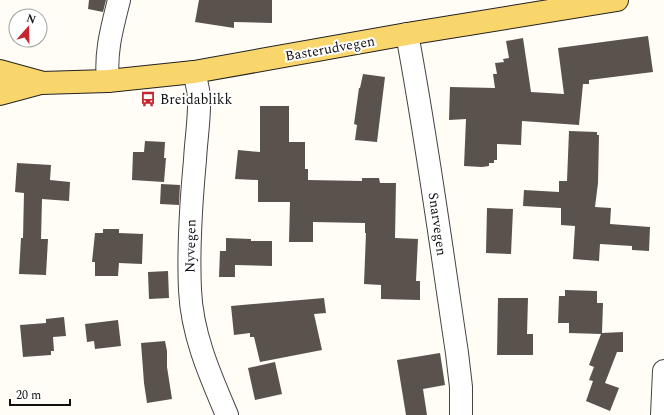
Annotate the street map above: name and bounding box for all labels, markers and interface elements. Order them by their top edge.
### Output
north arrow [8,8,48,48]
text: N [24,10,38,29]
street label: Basterudvegen [284,30,377,67]
place label: Breidablikk [160,89,233,110]
bus stop icon: Breidablikk [139,90,157,108]
street label: Snarvegen [423,191,452,257]
street label: Nyvegen [180,219,201,273]
scale bar [10,381,70,407]
text: 20 m [16,386,41,405]

